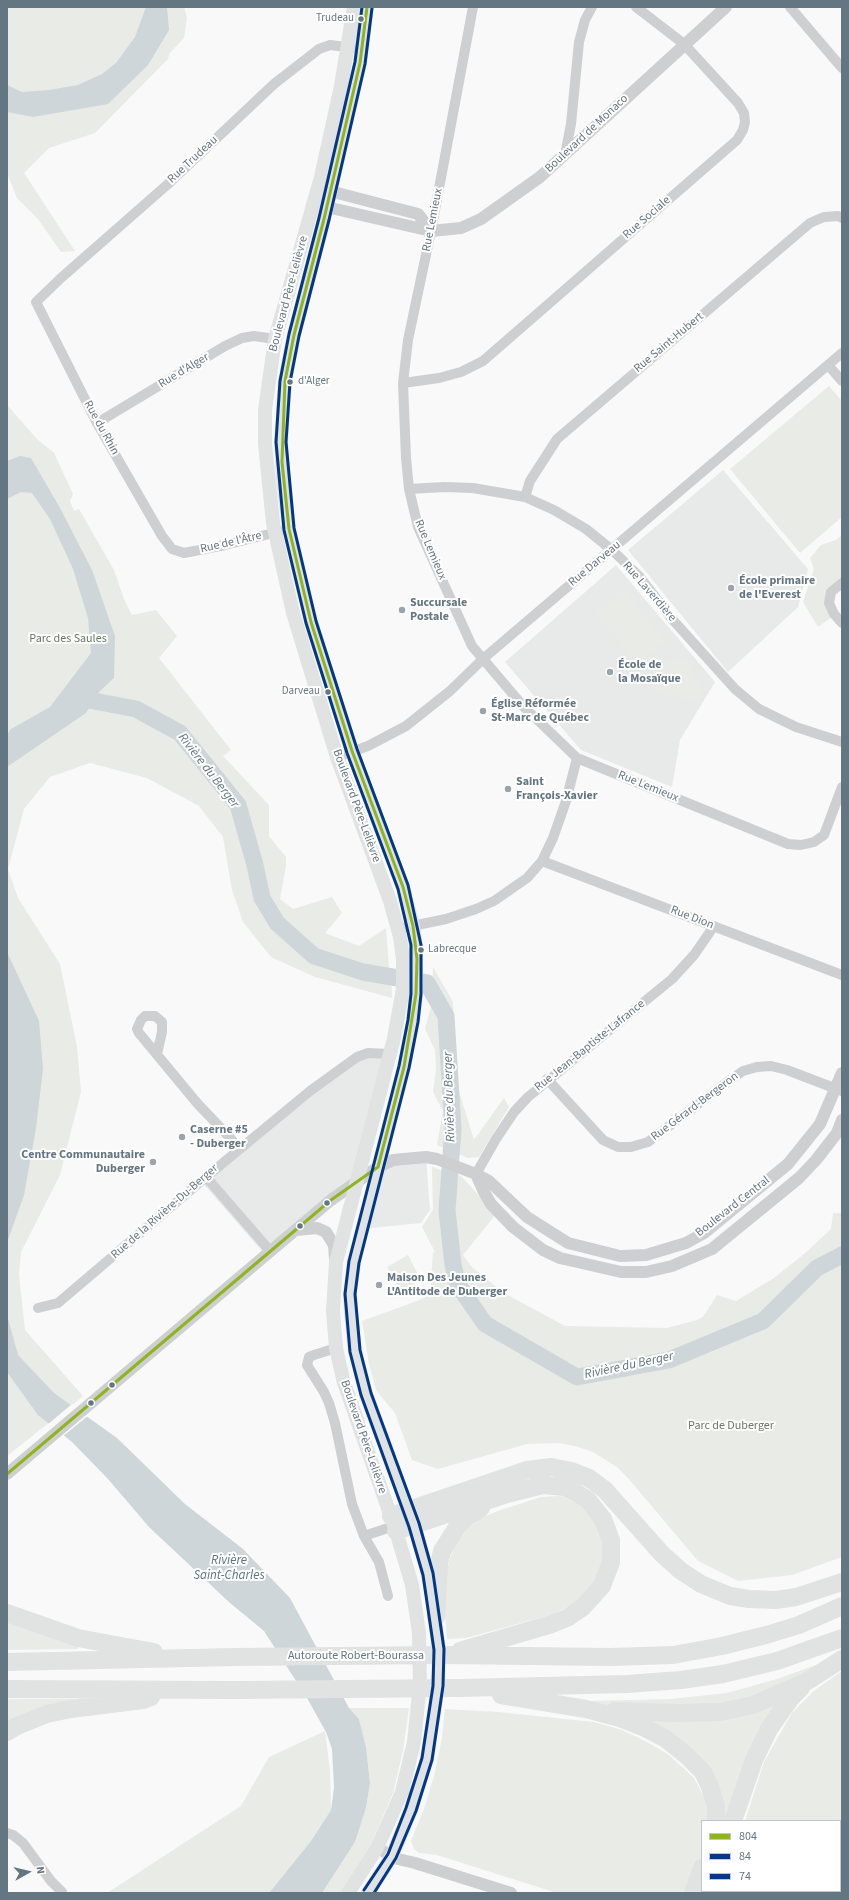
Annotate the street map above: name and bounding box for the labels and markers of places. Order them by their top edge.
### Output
place label: Trudeau [316,12,354,26]
marker: Trudeau [356,14,366,24]
place label: d'Alger [298,375,330,389]
marker: d'Alger [285,377,295,387]
place label: École primaire de l'Everest [739,574,815,602]
marker: École primaire de l'Everest [726,583,736,593]
place label: Succursale Postale [410,596,467,624]
marker: Succursale Postale [397,605,407,615]
place label: École de la Mosaïque [618,658,681,686]
marker: École de la Mosaïque [605,667,615,677]
place label: Darveau [282,685,320,699]
marker: Darveau [323,687,333,697]
place label: Église Réformée St-Marc de Québec [491,697,589,725]
marker: Église Réformée St-Marc de Québec [478,706,488,716]
place label: Saint François-Xavier [516,775,597,803]
marker: Saint François-Xavier [503,784,513,794]
place label: Labrecque [428,943,476,957]
marker: Labrecque [416,945,426,955]
place label: Caserne #5 - Duberger [190,1123,248,1151]
marker: Caserne #5 - Duberger [177,1132,187,1142]
place label: Centre Communautaire Duberger [21,1148,145,1176]
marker: Centre Communautaire Duberger [148,1157,158,1167]
unlabelled marker [322,1198,332,1208]
unlabelled marker [295,1221,305,1231]
place label: Maison Des Jeunes L'Antitode de Duberger [387,1271,507,1299]
marker: Maison Des Jeunes L'Antitode de Duberger [374,1280,384,1290]
unlabelled marker [107,1380,117,1390]
unlabelled marker [86,1398,96,1408]

